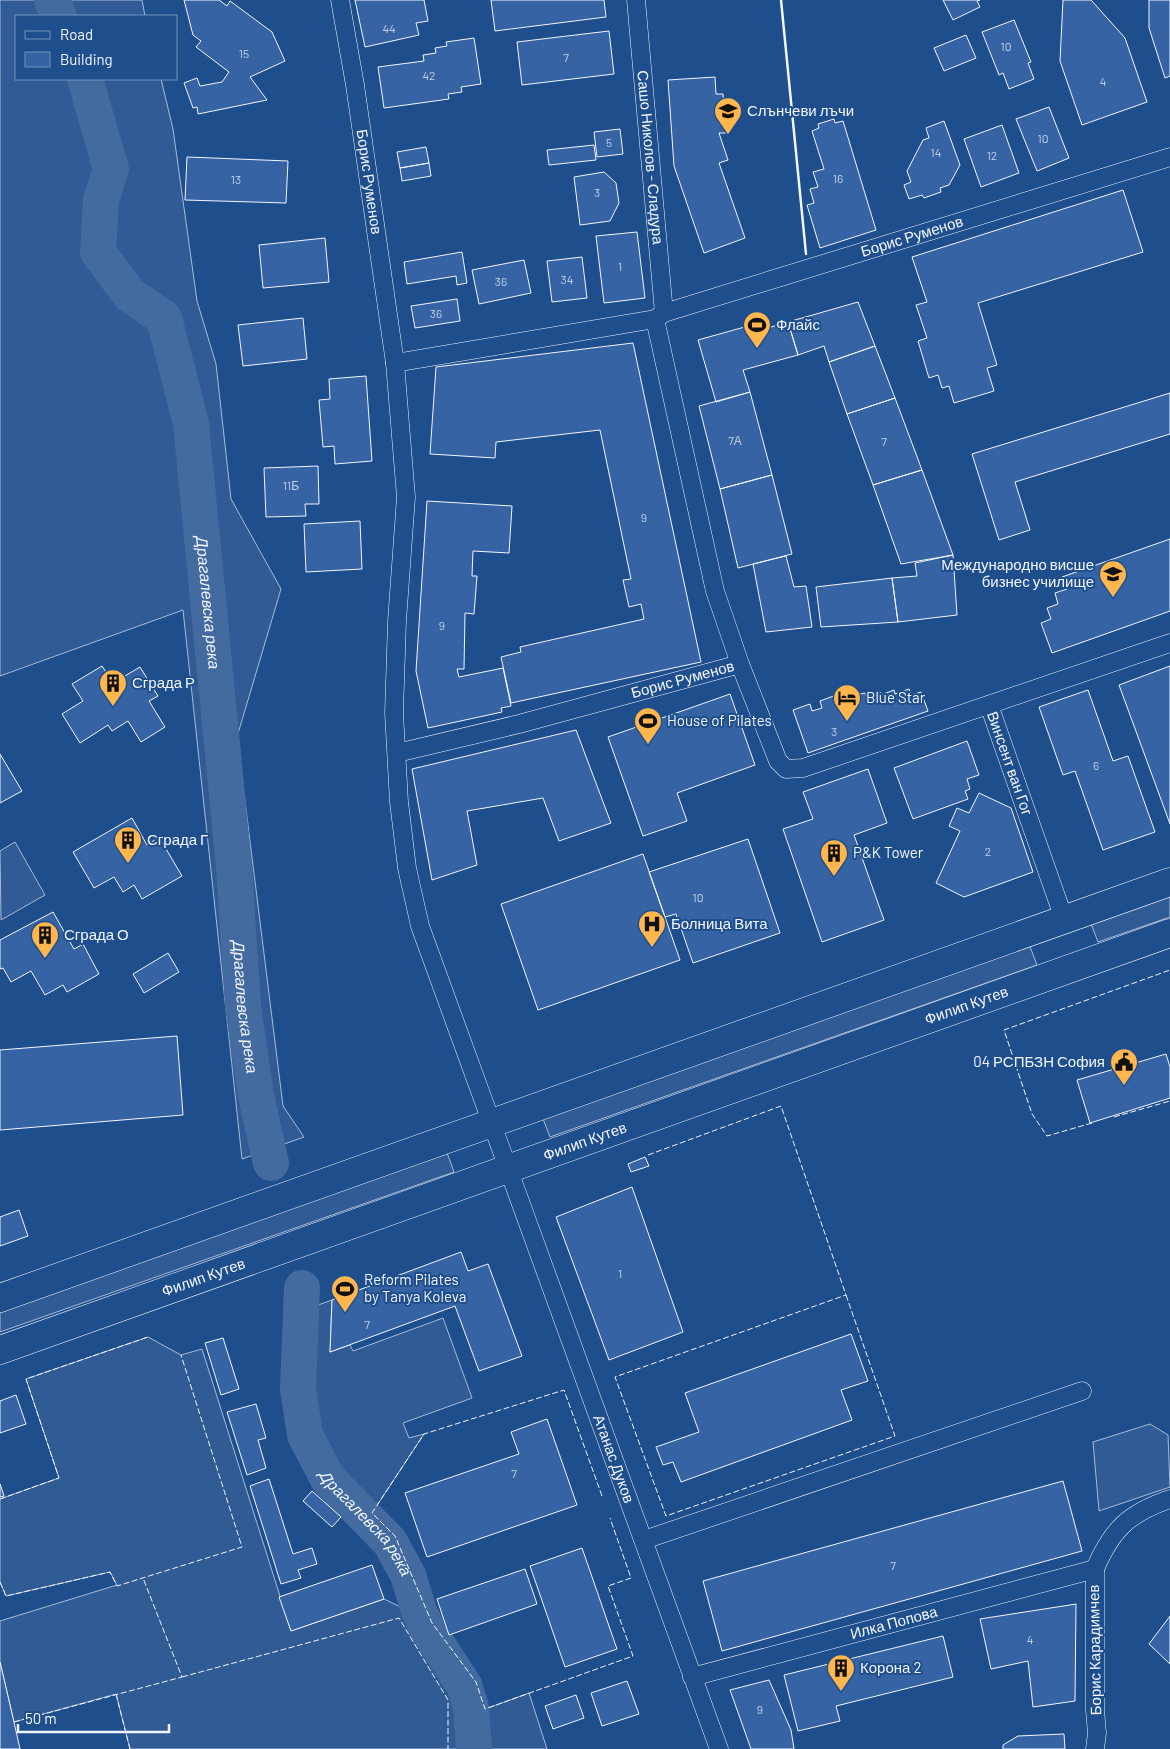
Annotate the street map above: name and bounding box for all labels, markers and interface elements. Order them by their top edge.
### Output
legend [15,15,178,80]
house number: 44 [382,21,396,35]
text: Road [60,25,93,43]
house number: 10 [1001,39,1011,53]
house number: 15 [239,46,249,60]
text: Building [60,50,113,68]
house number: 7 [563,50,569,64]
house number: 42 [422,68,436,82]
street label: Сашо Николов - Сладура [634,69,668,246]
house number: 4 [1100,74,1106,88]
school or university icon: Слънчеви лъчи [713,96,743,135]
place label: Слънчеви лъчи [747,101,854,119]
street label: Борис Руменов [353,128,386,235]
house number: 10 [1038,131,1048,145]
house number: 5 [606,135,612,149]
house number: 14 [931,145,941,159]
house number: 12 [987,148,997,162]
house number: 16 [833,171,843,185]
house number: 13 [231,172,241,186]
house number: 3 [594,185,600,199]
street label: Борис Руменов [858,211,965,260]
house number: 1 [618,259,622,273]
house number: 34 [561,272,573,286]
house number: 36 [495,274,507,288]
house number: 36 [430,306,442,320]
sports icon: Флайс [742,310,772,349]
place label: Флайс [776,315,820,333]
house number: 7А [728,433,742,447]
house number: 7 [881,434,887,448]
house number: 11Б [283,478,299,492]
house number: 9 [641,510,647,524]
water label: Драгалевска река [193,533,225,670]
place label: Международно висше бизнес училище [941,555,1094,590]
school or university icon: Международно висше бизнес училище [1098,559,1128,598]
house number: 9 [439,618,445,632]
street label: Борис Руменов [629,656,736,701]
building icon: Сграда Р [98,668,128,707]
place label: Сграда Р [132,673,195,691]
hotel icon: Blue Star [832,683,862,722]
place label: Blue Star [866,688,926,706]
sports icon: House of Pilates [633,706,663,745]
street label: Винсент ван Гог [984,709,1037,818]
place label: House of Pilates [667,711,772,729]
house number: 3 [831,724,837,738]
house number: 6 [1093,758,1099,772]
building icon: Сграда Г [113,825,143,864]
place label: Сграда Г [147,830,208,848]
building icon: P&K Tower [819,838,849,877]
place label: P&K Tower [853,843,924,861]
house number: 2 [985,844,991,858]
house number: 10 [693,890,703,904]
hospital icon: Болница Вита [637,909,667,948]
place label: Болница Вита [671,914,768,932]
building icon: Сграда О [30,920,60,959]
place label: Сграда О [64,925,129,943]
water label: Драгалевска река [230,938,263,1075]
street label: Филип Кутев [922,981,1010,1028]
public building icon: 04 РСПБЗН София [1109,1047,1139,1086]
place label: 04 РСПБЗН София [973,1052,1105,1070]
street label: Филип Кутев [540,1117,629,1164]
street label: Филип Кутев [159,1253,247,1300]
house number: 1 [618,1266,622,1280]
place label: Reform Pilates by Tanya Koleva [364,1270,466,1305]
sports icon: Reform Pilates by Tanya Koleva [330,1274,360,1313]
house number: 7 [364,1317,370,1331]
street label: Атанас Дуков [590,1412,639,1505]
water label: Драгалевска река [315,1466,417,1579]
house number: 7 [511,1466,517,1480]
house number: 7 [890,1558,896,1572]
street label: Борис Карадимчев [1084,1584,1104,1716]
street label: Илка Попова [848,1601,940,1642]
house number: 4 [1027,1632,1033,1646]
building icon: Корона 2 [826,1653,856,1692]
place label: Корона 2 [860,1658,921,1676]
scale bar [18,1702,169,1734]
house number: 9 [757,1702,763,1716]
text: 50 m [25,1709,57,1727]

